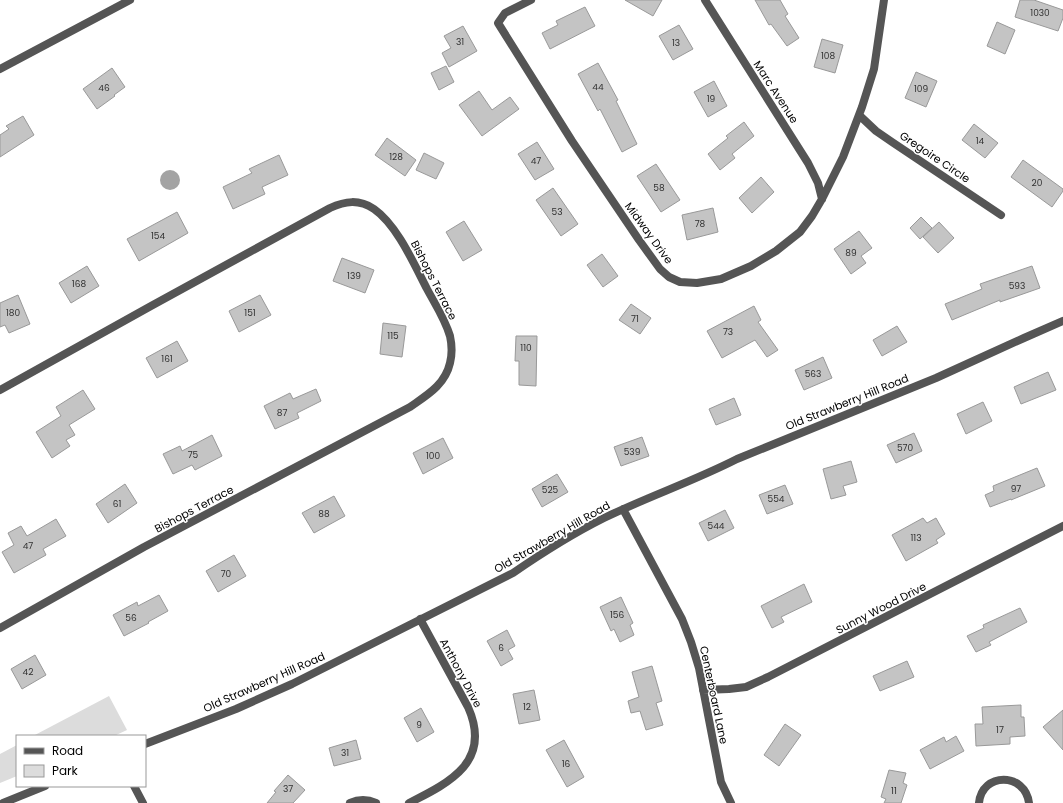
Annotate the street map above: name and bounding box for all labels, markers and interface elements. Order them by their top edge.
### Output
house number: 1030 [1030,7,1050,19]
house number: 31 [456,36,464,48]
house number: 13 [672,37,680,49]
house number: 108 [821,50,835,62]
street label: Marc Avenue [750,57,802,127]
house number: 44 [592,81,604,93]
house number: 46 [98,82,110,94]
house number: 109 [914,83,928,95]
house number: 19 [707,93,716,105]
street label: Gregoire Circle [897,127,974,187]
house number: 14 [976,135,985,147]
house number: 128 [389,151,403,163]
house number: 47 [531,155,541,167]
house number: 20 [1032,177,1043,189]
house number: 58 [653,182,665,194]
street label: Midway Drive [621,199,677,267]
house number: 53 [552,206,562,218]
house number: 78 [695,218,706,230]
house number: 154 [151,230,165,242]
street label: Bishops Terrace [407,237,461,323]
house number: 89 [845,247,857,259]
house number: 139 [347,270,361,282]
house number: 168 [72,278,86,290]
house number: 593 [1009,280,1025,292]
house number: 180 [6,307,20,319]
house number: 151 [244,307,256,319]
house number: 71 [631,313,639,325]
house number: 73 [723,326,733,338]
house number: 115 [387,330,399,342]
house number: 110 [520,342,532,354]
house number: 161 [161,353,173,365]
house number: 563 [805,368,821,380]
street label: Old Strawberry Hill Road [783,370,911,434]
house number: 87 [277,407,287,419]
house number: 570 [897,442,913,454]
house number: 539 [624,446,641,458]
house number: 75 [188,449,199,461]
house number: 100 [426,450,440,462]
street label: Bishops Terrace [152,481,236,537]
house number: 97 [1011,483,1021,495]
house number: 525 [542,484,559,496]
house number: 554 [768,493,785,505]
street label: Old Strawberry Hill Road [491,497,613,577]
house number: 61 [113,498,121,510]
house number: 88 [318,508,330,520]
house number: 544 [708,520,725,532]
house number: 113 [910,532,922,544]
house number: 47 [23,540,33,552]
house number: 70 [221,568,232,580]
street label: Sunny Wood Drive [833,578,929,638]
house number: 156 [610,609,624,621]
house number: 56 [125,612,137,624]
street label: Anthony Drive [436,636,486,711]
house number: 6 [498,642,504,654]
street label: Centerboard Lane [696,645,732,746]
street label: Old Strawberry Hill Road [201,648,327,716]
house number: 42 [23,666,33,678]
house number: 12 [523,701,531,713]
house number: 9 [416,719,422,731]
house number: 17 [996,724,1004,736]
legend [16,735,146,787]
text: Road [52,742,83,759]
house number: 31 [341,747,349,759]
house number: 16 [562,758,571,770]
text: Park [52,762,79,779]
house number: 37 [283,783,293,795]
house number: 11 [891,785,897,797]

